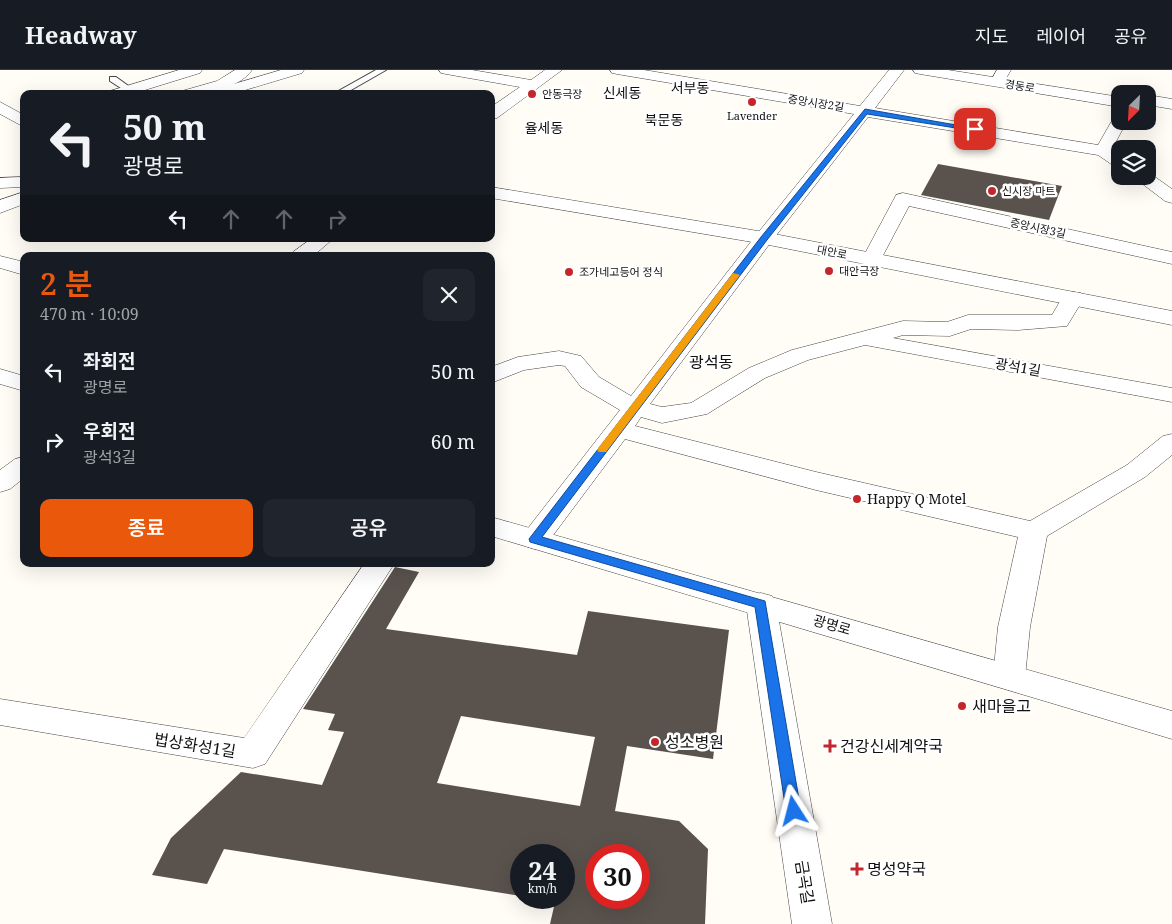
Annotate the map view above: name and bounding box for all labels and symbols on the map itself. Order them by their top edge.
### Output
street label: 경동로 [1004,76,1036,95]
district label: 서부동 [671,78,709,97]
district label: 신세동 [603,83,641,102]
north arrow [1111,85,1156,130]
place label: 안동극장 [542,86,582,101]
marker: 안동극장 [526,88,538,100]
street label: 중앙시장2길 [787,91,845,114]
marker: Lavender [746,96,758,108]
place label: Lavender [727,108,778,123]
pin [954,108,996,150]
district label: 북문동 [645,110,683,129]
district label: 율세동 [525,118,563,137]
place label: 신시장 마트 [1002,183,1055,198]
marker: 신시장 마트 [986,185,998,197]
street label: 중앙시장3길 [1009,214,1067,241]
street label: 대안로 [816,241,848,262]
place label: 대안극장 [839,263,879,278]
place label: 조가네고등어 정식 [579,264,663,279]
marker: 대안극장 [823,265,835,277]
marker: 조가네고등어 정식 [563,266,575,278]
district label: 광석동 [689,351,733,373]
street label: 광석1길 [994,353,1043,380]
place label: Happy Q Motel [867,489,967,508]
marker: Happy Q Motel [851,493,863,505]
street label: 광명로 [811,610,853,639]
place label: 새마을고 [972,695,1031,717]
marker: 새마을고 [956,700,968,712]
street label: 법상화성1길 [153,728,237,762]
place label: 성소병원 [665,731,724,753]
place label: 건강신세계약국 [840,735,943,757]
marker: 성소병원 [649,736,661,748]
marker: 건강신세계약국 [824,740,836,752]
position arrow [767,784,819,836]
speed limit sign: 30 [585,844,650,909]
street label: 금곡길 [791,858,819,906]
place label: 명성약국 [867,858,926,880]
marker: 명성약국 [851,863,863,875]

